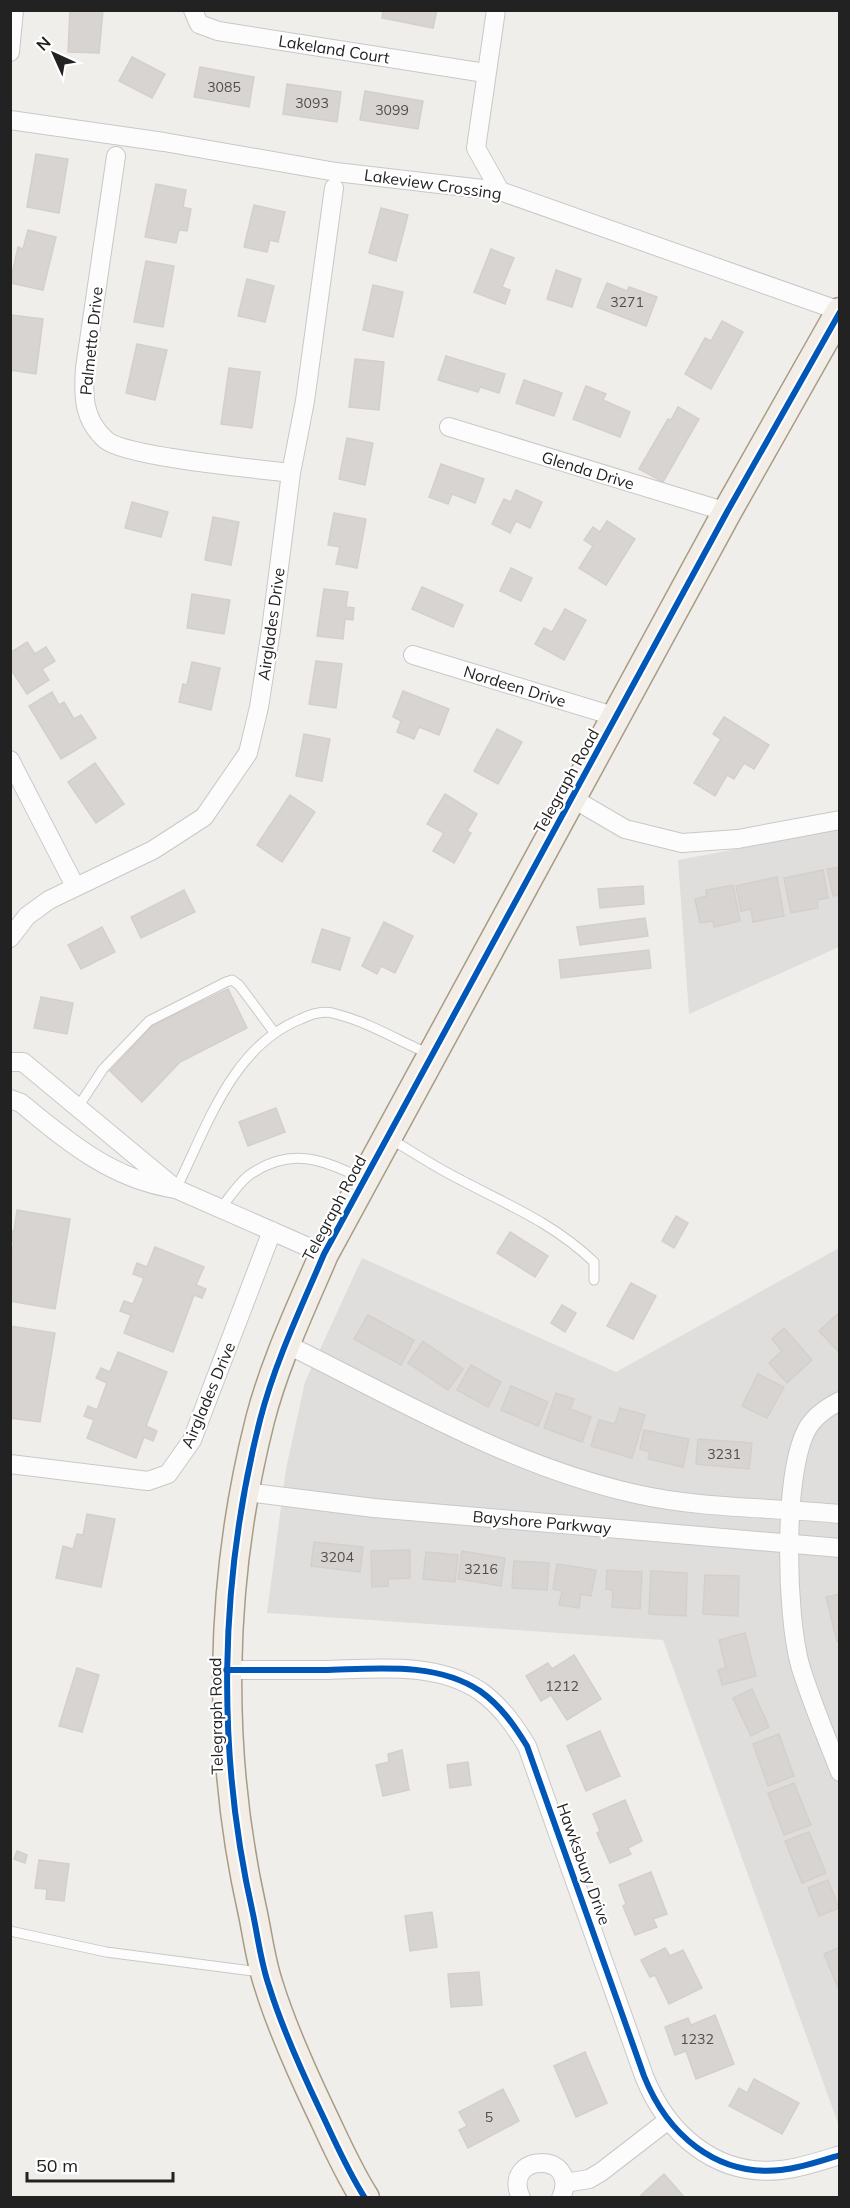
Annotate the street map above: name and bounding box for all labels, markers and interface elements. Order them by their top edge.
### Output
north arrow [24,24,84,84]
street label: Lakeland Court [277,30,391,68]
text: N [32,32,55,55]
house number: 3085 [207,78,241,96]
house number: 3093 [295,94,329,112]
house number: 3099 [375,101,409,119]
street label: Lakeview Crossing [363,164,503,204]
street label: Palmetto Drive [75,286,107,396]
house number: 3271 [610,293,644,311]
street label: Glenda Drive [539,446,637,494]
street label: Airglades Drive [253,566,289,682]
street label: Nordeen Drive [461,661,569,711]
street label: Telegraph Road [529,725,603,837]
street label: Telegraph Road [298,1152,370,1264]
street label: Airglades Drive [177,1339,239,1451]
house number: 3231 [707,1445,741,1463]
street label: Bayshore Parkway [472,1506,613,1538]
house number: 3204 [320,1548,354,1566]
house number: 3216 [464,1560,498,1578]
street label: Telegraph Road [205,1657,227,1775]
house number: 1212 [545,1677,579,1695]
street label: Hawksbury Drive [553,1800,615,1928]
house number: 1232 [680,2030,714,2048]
house number: 5 [485,2108,493,2126]
scale bar [27,2145,172,2183]
text: 50 m [36,2154,78,2177]

